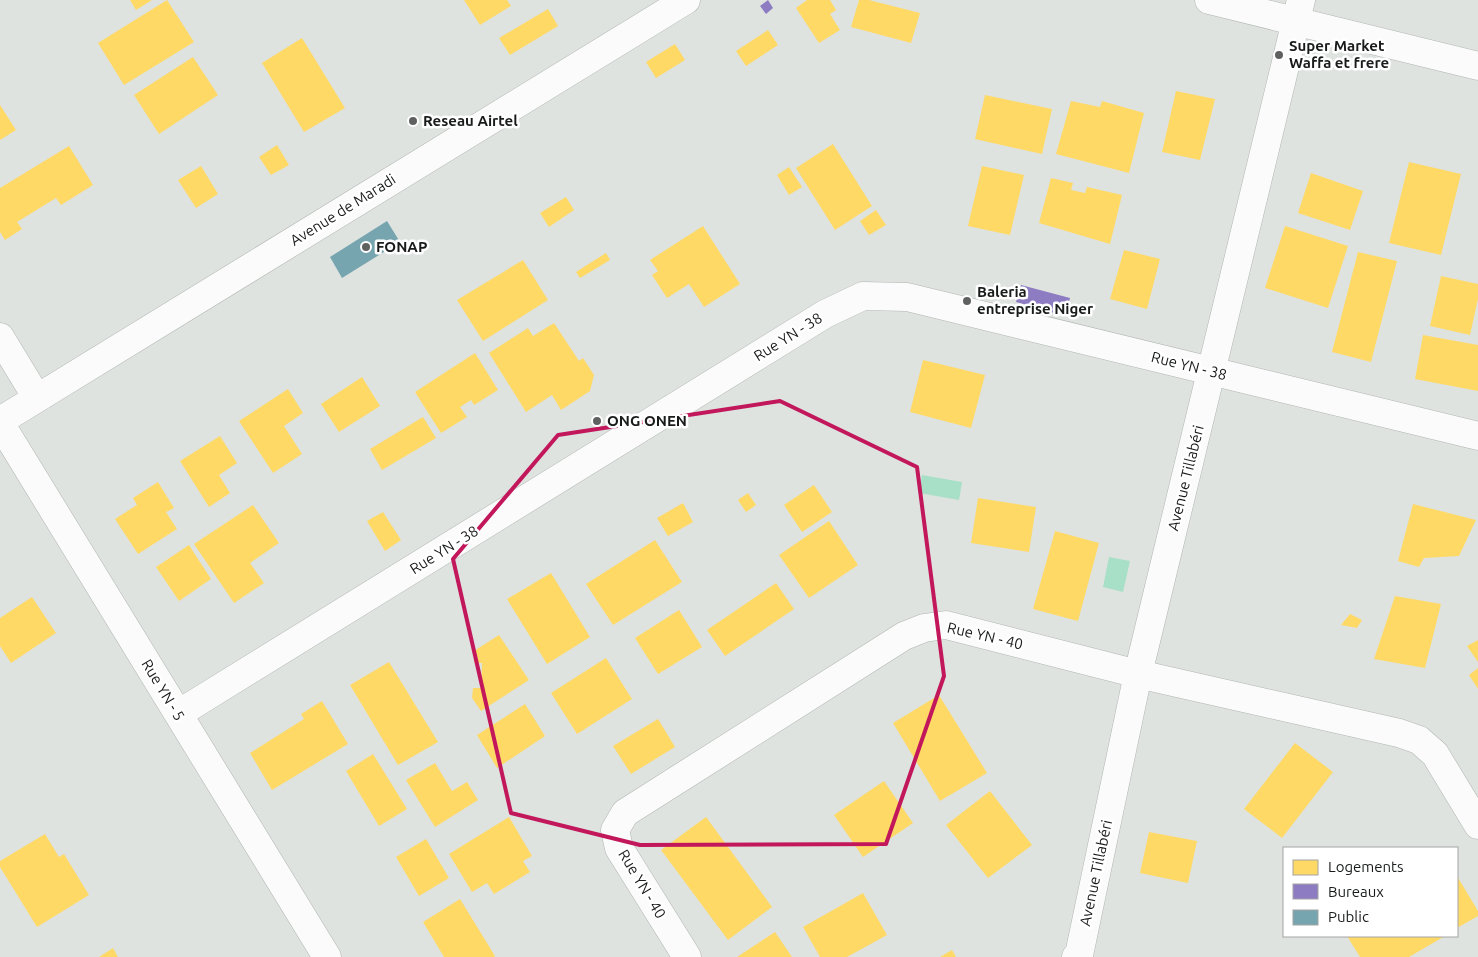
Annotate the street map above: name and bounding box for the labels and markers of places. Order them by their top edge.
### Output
place label: Super Market Waffa et frere [1289,37,1389,71]
marker: Super Market Waffa et frere [1273,49,1285,61]
place label: Reseau Airtel [423,112,518,129]
marker: Reseau Airtel [407,115,419,127]
place label: FONAP [376,238,427,255]
marker: FONAP [360,241,372,253]
place label: Baleria entreprise Niger [977,283,1094,317]
marker: Baleria entreprise Niger [961,295,973,307]
place label: ONG ONEN [607,412,687,429]
marker: ONG ONEN [591,415,603,427]

